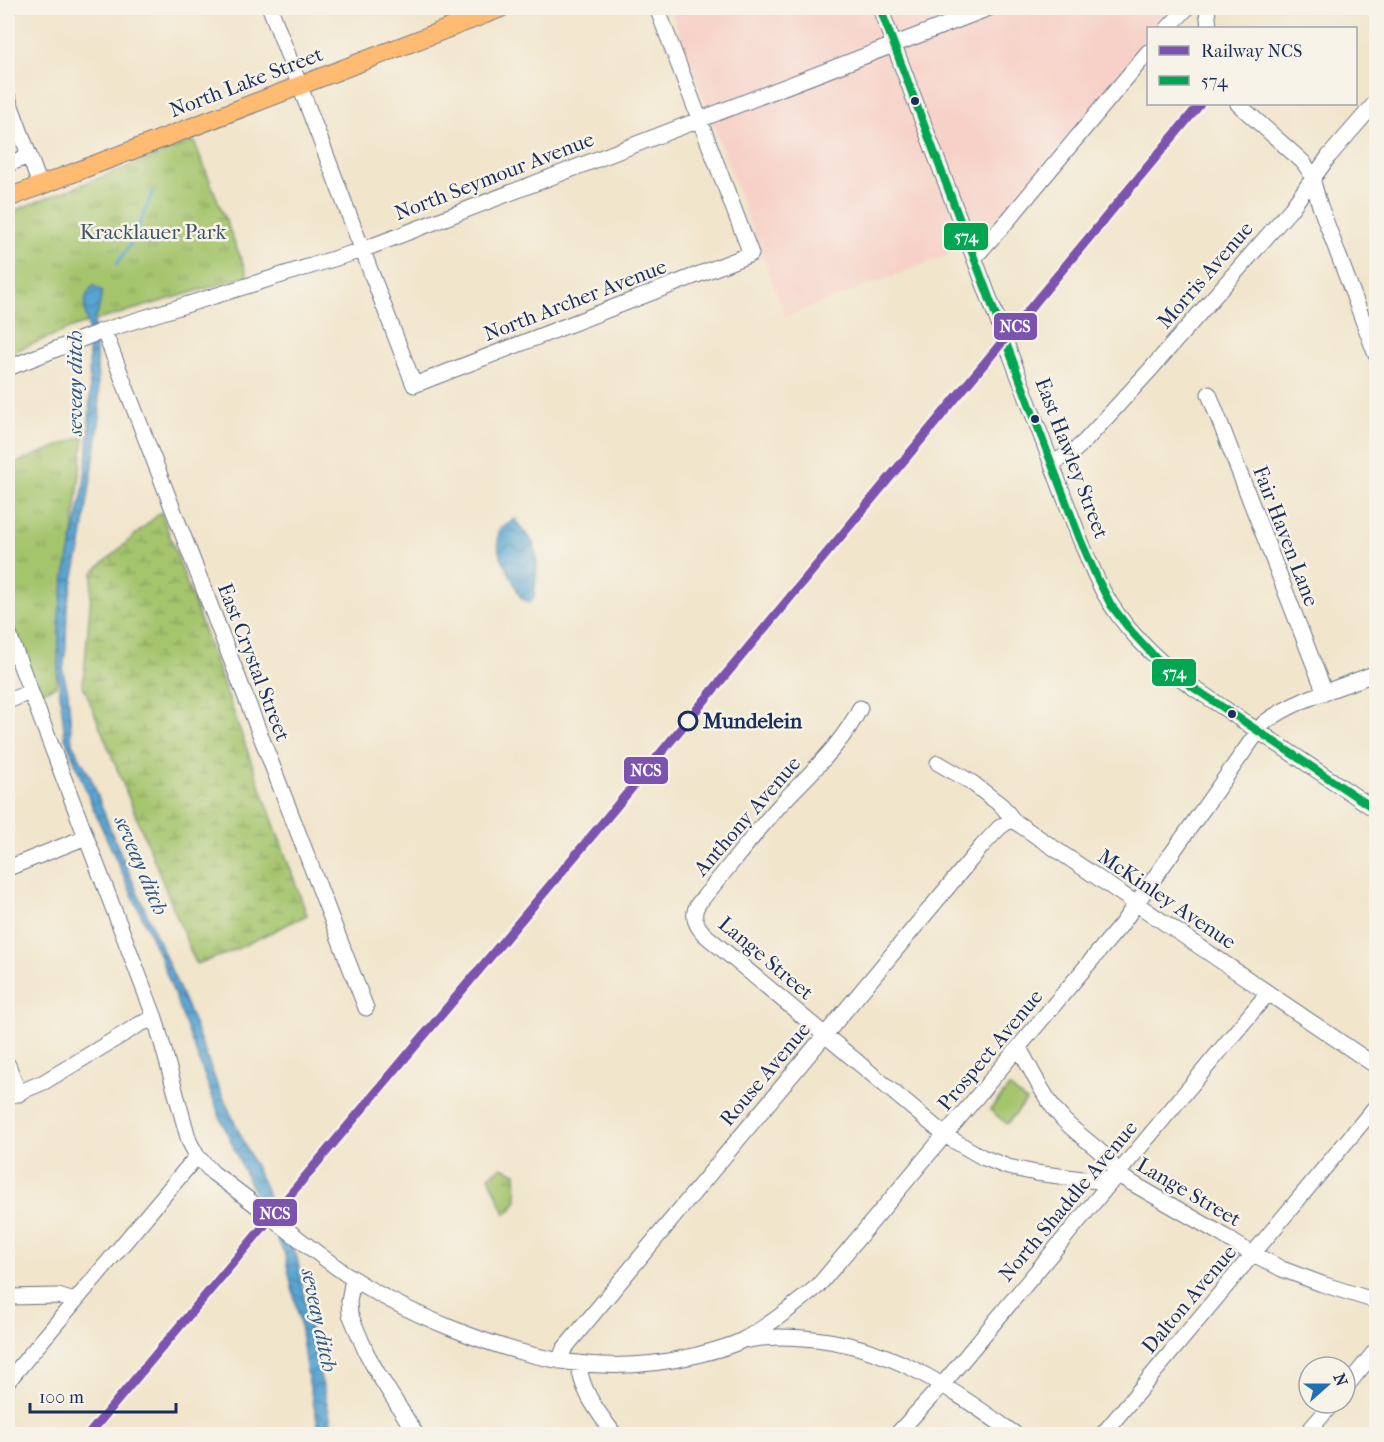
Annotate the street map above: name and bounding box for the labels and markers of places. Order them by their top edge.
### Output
unlabelled marker [909,95,921,107]
unlabelled marker [1029,413,1041,425]
unlabelled marker [1226,708,1238,720]
place label: Mundelein [702,709,803,733]
marker: Mundelein [678,711,698,731]

